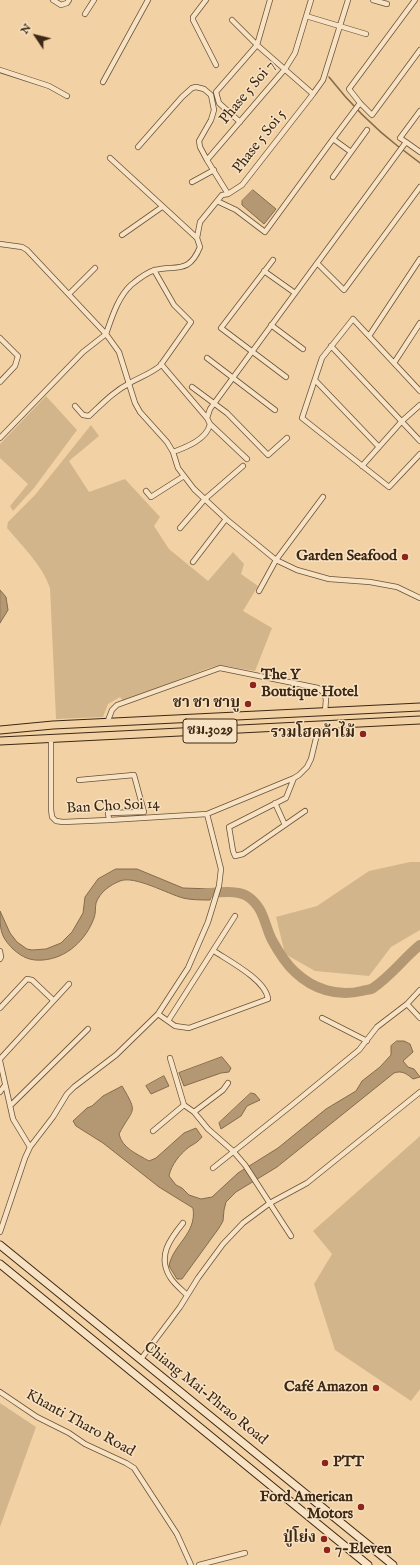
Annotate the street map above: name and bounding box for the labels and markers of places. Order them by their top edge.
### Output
place label: Garden Seafood [296,548,397,566]
marker: Garden Seafood [400,552,410,562]
place label: The Y Boutique Hotel [261,667,358,702]
marker: The Y Boutique Hotel [248,680,258,690]
place label: ชา ชา ชาบู [173,695,240,713]
marker: ชา ชา ชาบู [243,699,253,709]
place label: รวมโฮคค้าไม้ [271,725,355,743]
marker: รวมโฮคค้าไม้ [358,729,368,739]
place label: Café Amazon [284,1379,368,1397]
marker: Café Amazon [371,1383,381,1393]
place label: PTT [333,1454,364,1472]
marker: PTT [320,1458,330,1468]
place label: Ford American Motors [260,1489,353,1524]
marker: Ford American Motors [356,1502,366,1512]
place label: ปู่โย่ง [283,1530,316,1548]
marker: ปู่โย่ง [319,1534,329,1544]
place label: 7-Eleven [335,1541,392,1559]
marker: 7-Eleven [322,1545,332,1555]

